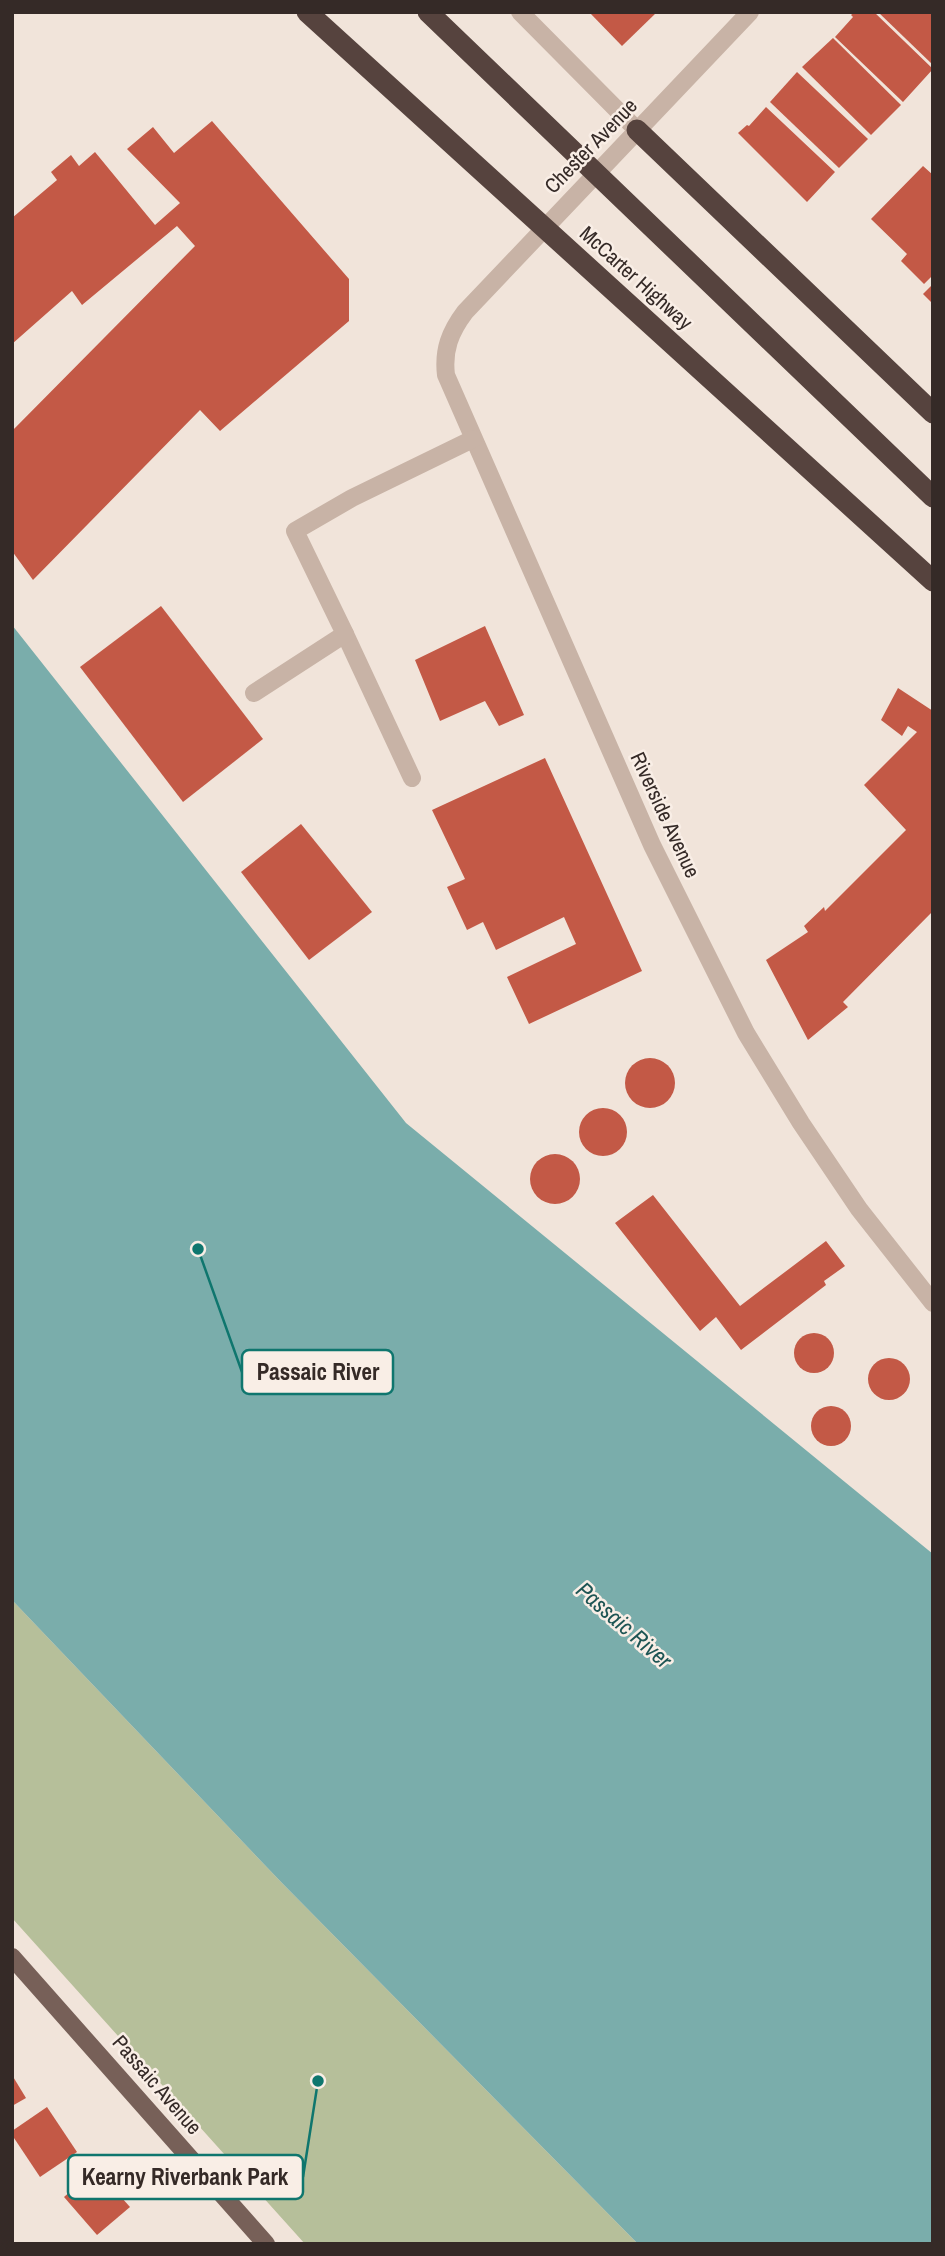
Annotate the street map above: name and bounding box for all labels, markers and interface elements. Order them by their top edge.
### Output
street label: Chester Avenue [538,92,644,200]
street label: McCarter Highway [574,219,699,336]
street label: Riverside Avenue [624,747,707,882]
callout: Passaic River [242,1350,393,1394]
text: Passaic River [257,1356,380,1387]
water label: Passaic River [570,1574,679,1675]
street label: Passaic Avenue [106,2029,209,2141]
callout: Kearny Riverbank Park [68,2155,303,2199]
text: Kearny Riverbank Park [82,2161,289,2192]

